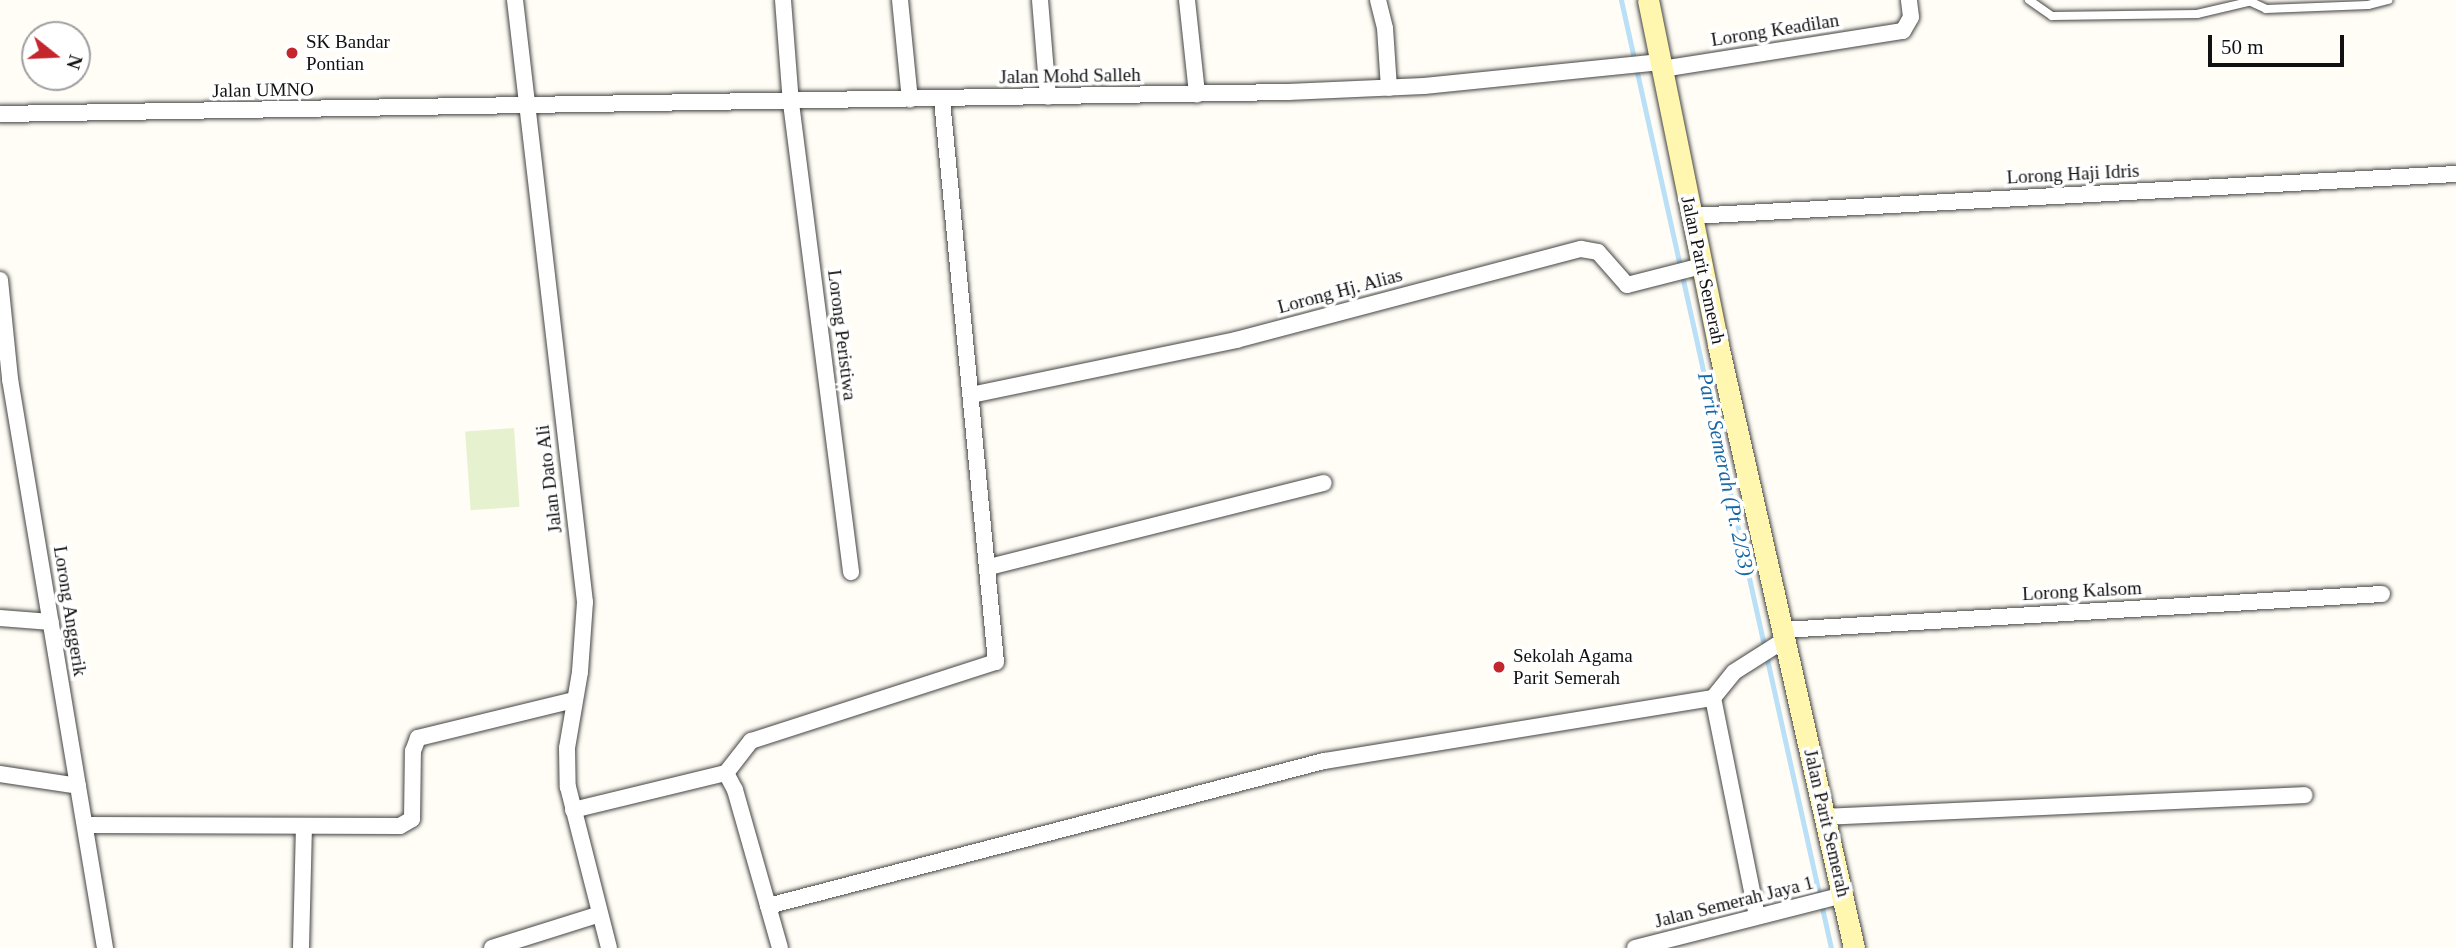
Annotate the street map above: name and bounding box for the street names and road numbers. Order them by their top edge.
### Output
street label: Lorong Keadilan [1709,9,1841,51]
street label: Jalan Mohd Salleh [999,63,1141,89]
street label: Jalan UMNO [212,78,314,102]
street label: Lorong Haji Idris [2006,159,2140,189]
street label: Jalan Parit Semerah [1676,194,1730,346]
street label: Lorong Hj. Alias [1275,263,1405,319]
street label: Lorong Peristiwa [823,268,861,402]
street label: Jalan Dato Ali [531,423,567,535]
street label: Lorong Anggerik [48,544,92,678]
street label: Lorong Kalsom [2022,576,2142,606]
street label: Jalan Parit Semerah [1799,747,1855,899]
street label: Jalan Semerah Jaya 1 [1652,871,1816,933]

